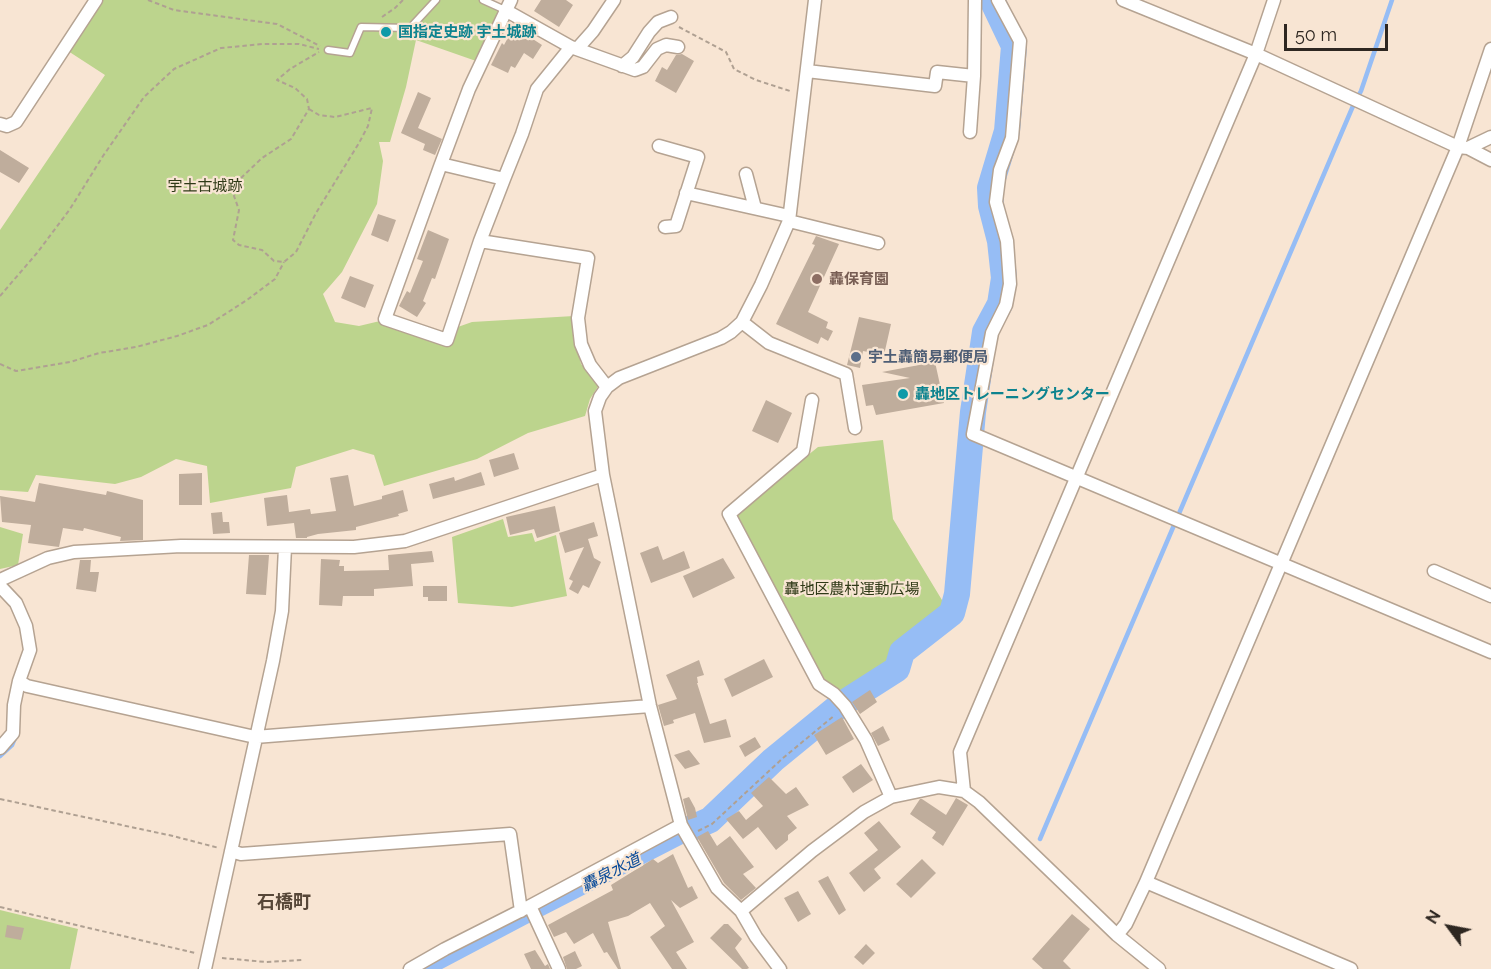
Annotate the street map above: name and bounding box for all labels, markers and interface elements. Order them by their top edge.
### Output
scale bar [1287,12,1390,50]
place label: 国指定史跡 宇土城跡 [398,23,537,41]
text: 50 m [1295,24,1337,45]
marker: 国指定史跡 宇土城跡 [379,25,393,39]
park label: 宇土古城跡 [168,177,242,195]
place label: 轟保育園 [829,270,889,288]
marker: 轟保育園 [810,272,824,286]
place label: 宇土轟簡易郵便局 [868,348,988,366]
marker: 宇土轟簡易郵便局 [849,350,863,364]
place label: 轟地区トレーニングセンター [915,385,1110,403]
marker: 轟地区トレーニングセンター [896,387,910,401]
park label: 轟地区農村運動広場 [785,580,919,598]
water label: 轟泉水道 [578,850,644,896]
district label: 石橋町 [257,892,311,914]
north arrow [1419,897,1479,957]
text: N [1422,907,1445,927]

